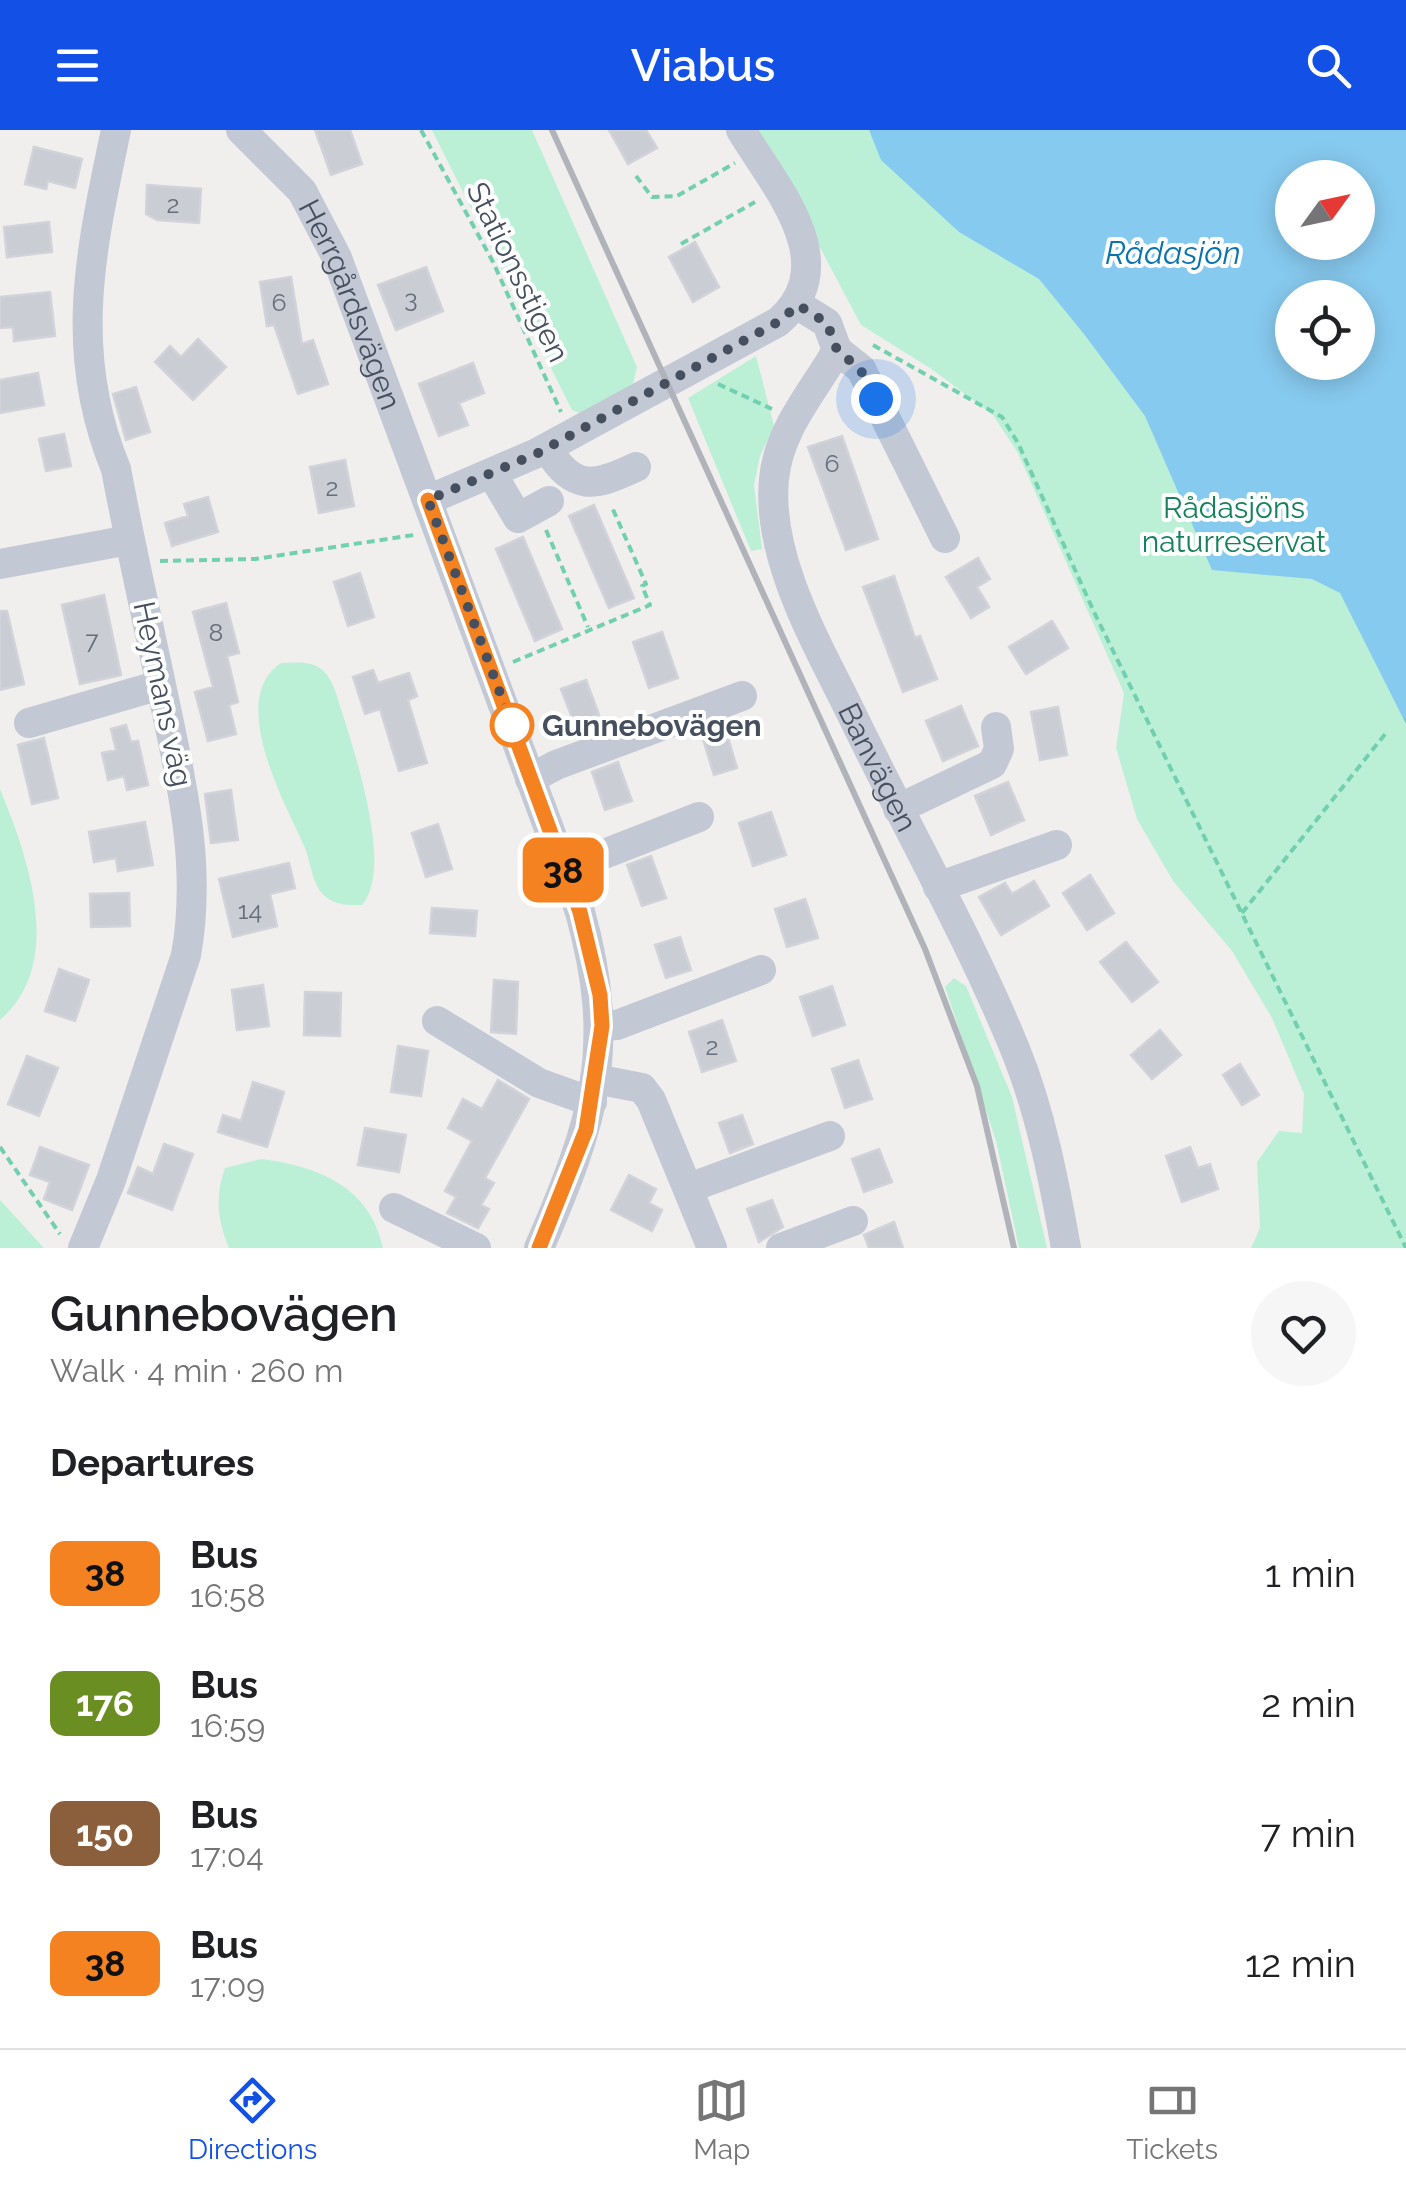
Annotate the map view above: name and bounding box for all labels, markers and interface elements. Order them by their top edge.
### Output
icon: menu [50,38,105,93]
icon: search [1301,38,1356,93]
text: Viabus [631,39,775,92]
north arrow [1275,160,1375,260]
map controls [1275,160,1375,380]
street label: Stationsstigen [459,177,577,367]
house number: 2 [166,189,180,219]
street label: Herrgårdsvägen [292,193,409,414]
water label: Rådasjön [1105,234,1241,271]
button: locate [1275,280,1375,380]
house number: 3 [404,283,418,313]
house number: 6 [271,287,287,317]
your location [851,374,901,424]
house number: 6 [824,448,840,478]
house number: 2 [325,472,339,502]
park label: Rådasjöns naturreservat [1142,490,1326,559]
street label: Heymans väg [126,598,200,790]
house number: 8 [209,617,223,647]
house number: 7 [85,625,99,655]
street label: Banvägen [831,697,925,837]
marker: Gunnebovägen [491,704,533,746]
place label: Gunnebovägen [542,708,762,743]
line badge: 38 [518,838,608,902]
text: 38 [543,850,583,891]
house number: 14 [238,895,262,925]
house number: 2 [705,1031,719,1061]
button: heart [1251,1281,1356,1386]
text: Gunnebovägen [50,1286,398,1342]
text: Walk · 4 min · 260 m [50,1352,343,1389]
text: Departures [50,1440,255,1485]
text: Bus [190,1532,258,1577]
text: 1 min [1265,1551,1356,1596]
text: 38 [85,1553,125,1594]
text: 16:58 [190,1577,265,1614]
text: Bus [190,1662,258,1707]
text: 2 min [1261,1681,1356,1726]
text: 176 [76,1683,134,1724]
text: 16:59 [190,1707,265,1744]
text: Bus [190,1792,258,1837]
text: 7 min [1261,1811,1356,1856]
text: 150 [76,1813,134,1854]
text: 17:04 [190,1837,264,1874]
text: Bus [190,1922,258,1967]
text: 12 min [1245,1941,1356,1986]
text: 38 [85,1943,125,1984]
text: 17:09 [190,1967,265,2004]
tab: Directions [188,2073,317,2166]
tab: Map [693,2073,750,2166]
tab: Tickets [1126,2073,1218,2166]

